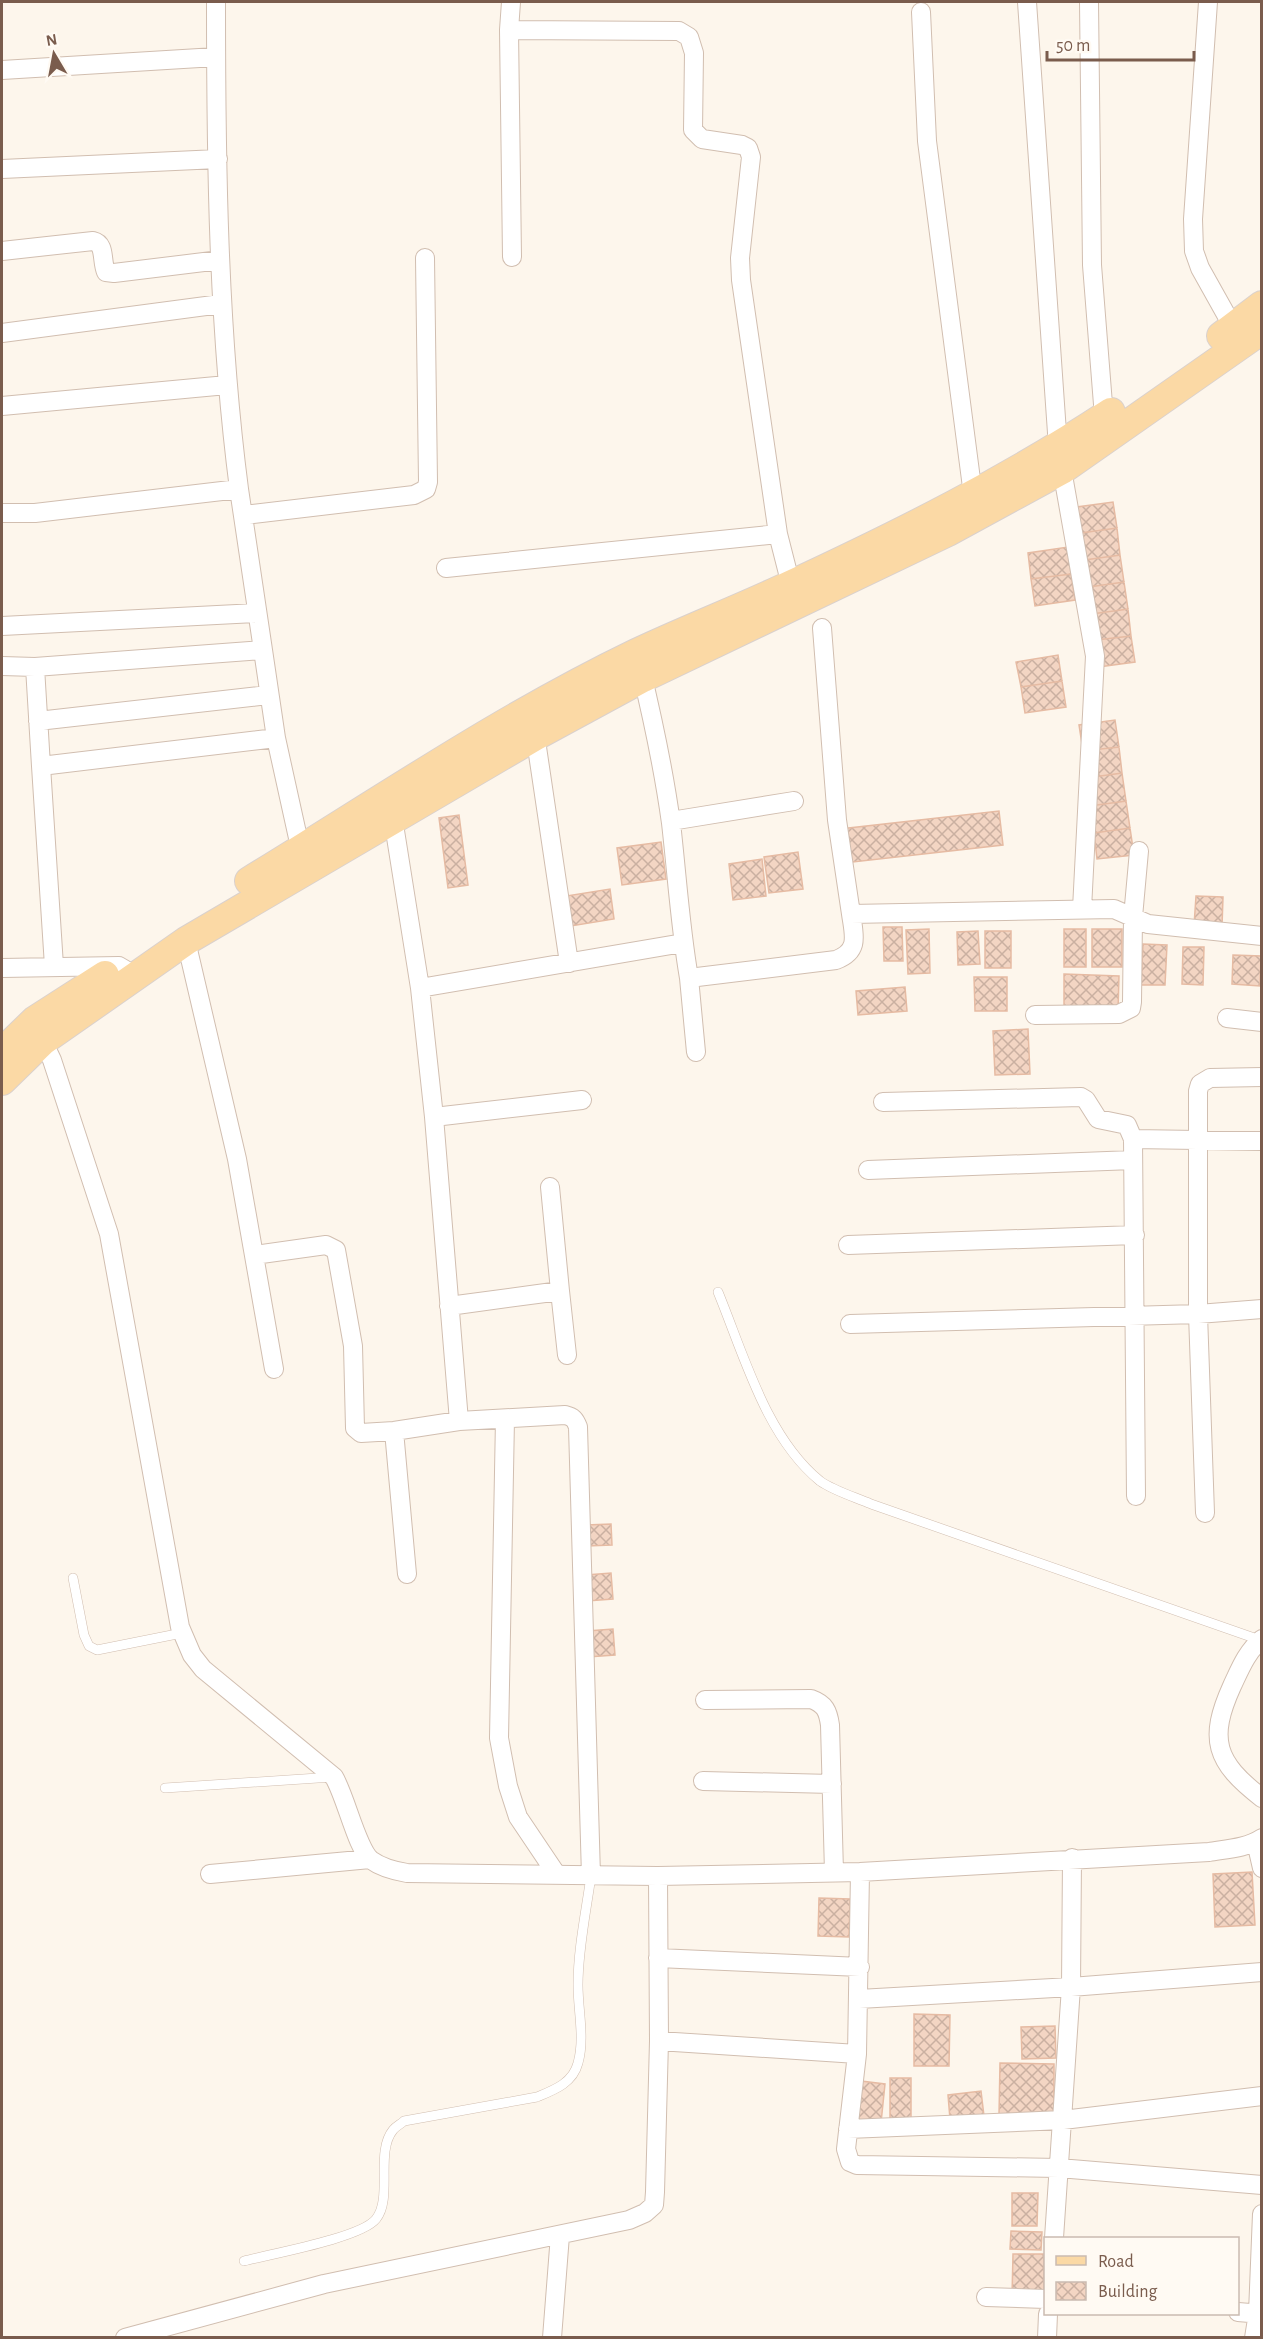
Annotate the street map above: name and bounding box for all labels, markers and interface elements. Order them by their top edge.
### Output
north arrow [24,24,84,84]
scale bar [1047,24,1194,62]
text: N [45,31,58,49]
text: 50 m [1056,37,1090,55]
legend [1044,2237,1239,2315]
text: Road [1098,2253,1134,2271]
text: Building [1098,2283,1158,2301]

